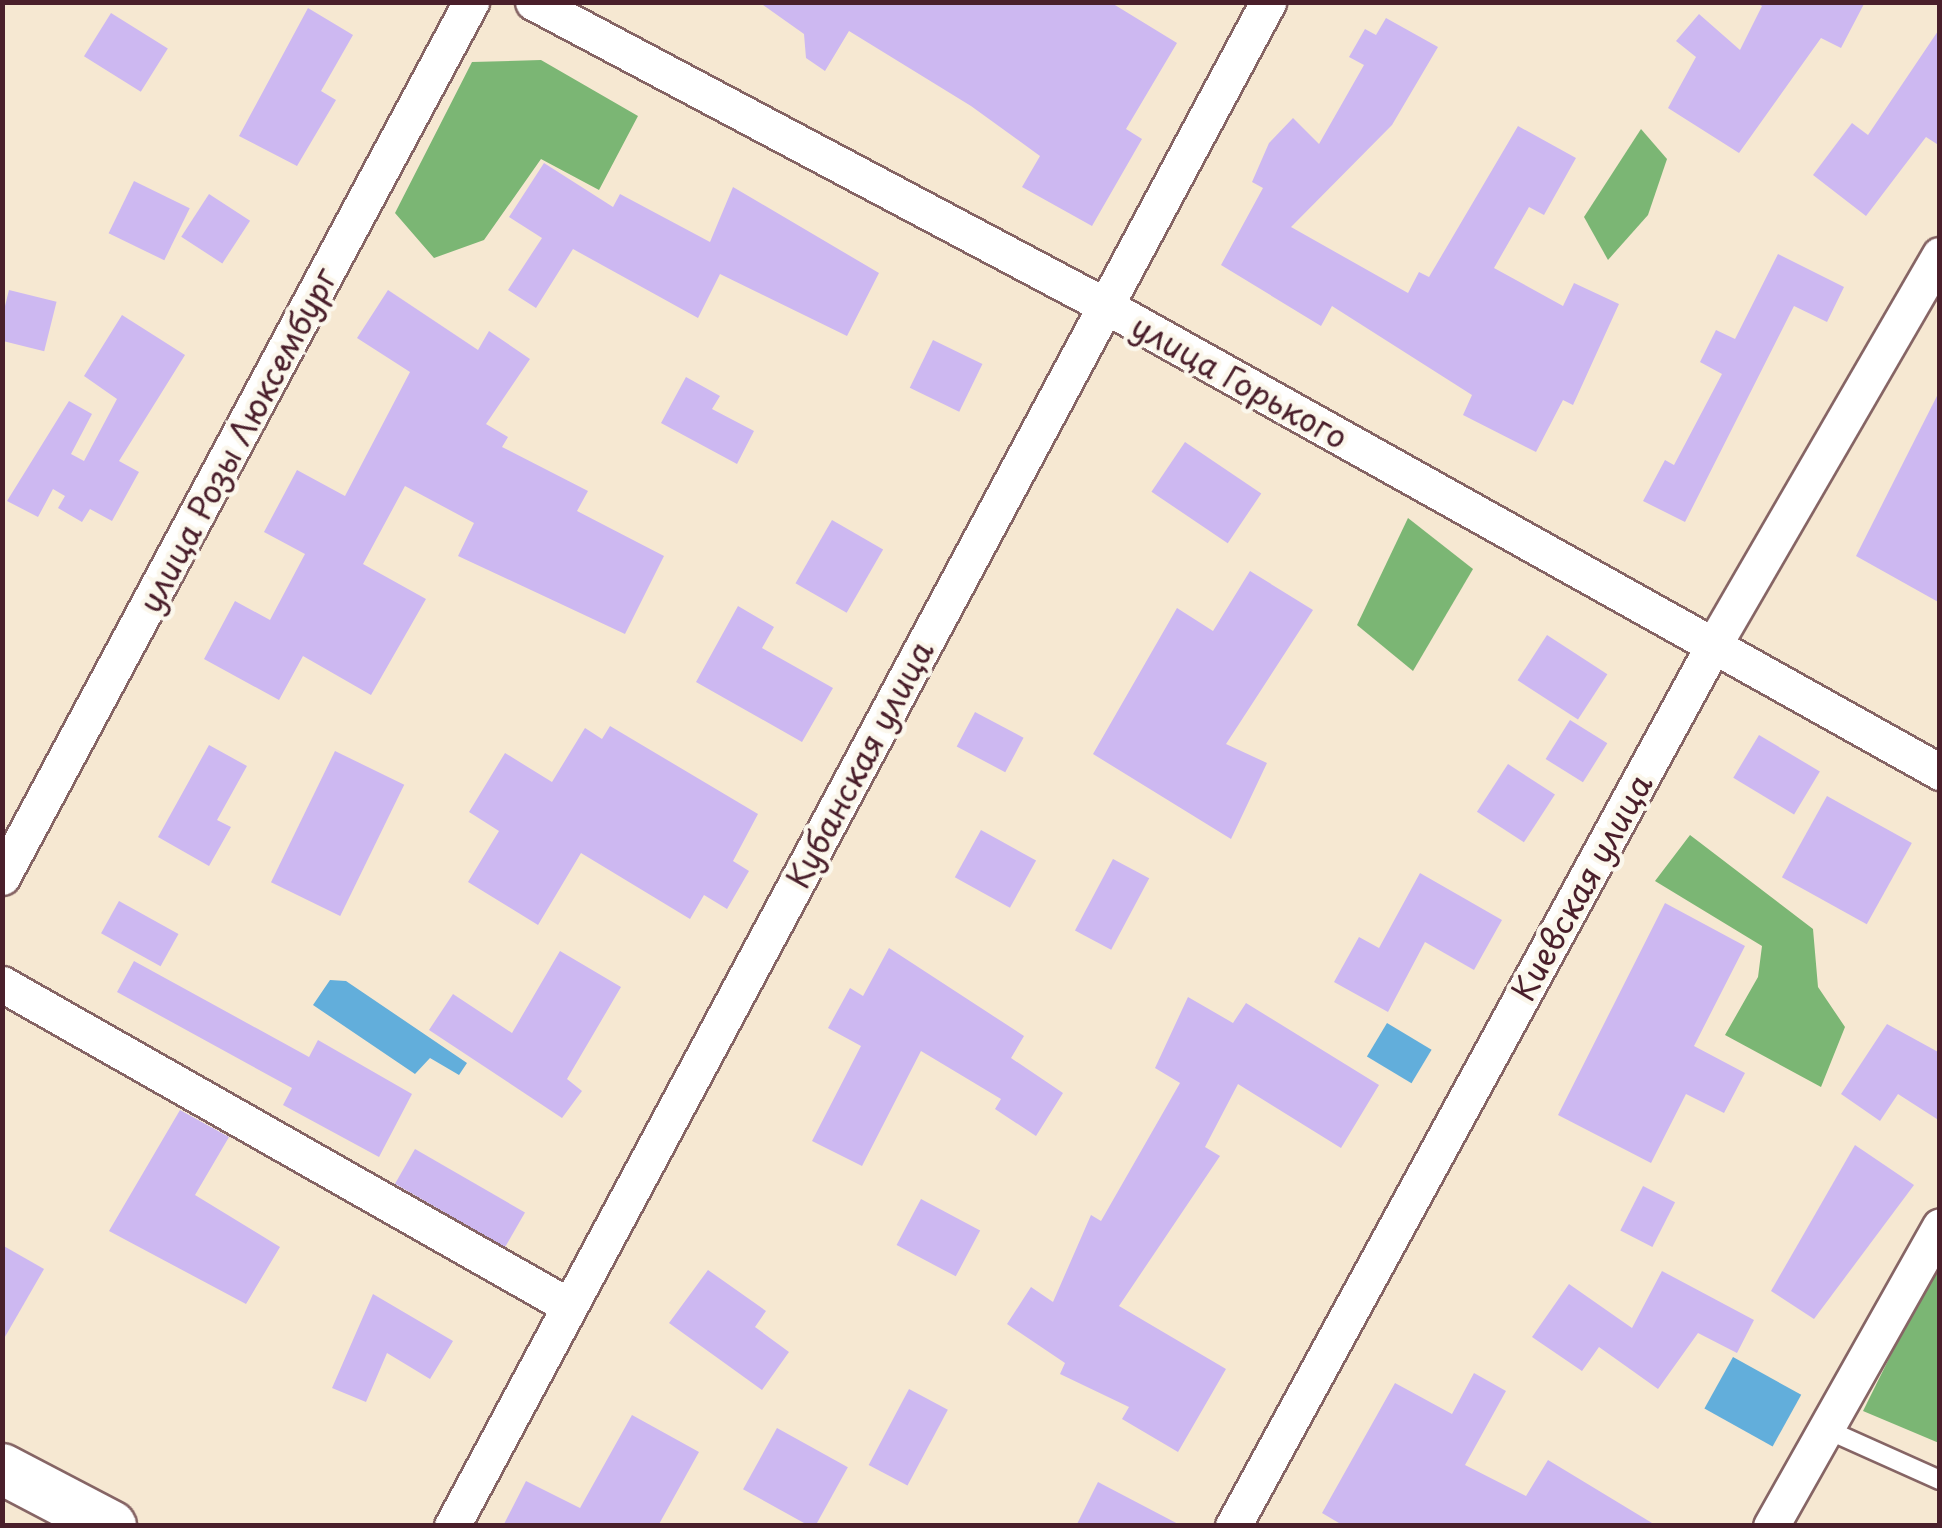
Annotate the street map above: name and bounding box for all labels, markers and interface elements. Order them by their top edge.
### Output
street label: улица Розы Люксембург [129,260,345,620]
street label: улица Горького [1125,305,1355,457]
street label: Кубанская улица [777,633,941,895]
street label: Киевская улица [1502,766,1660,1008]

